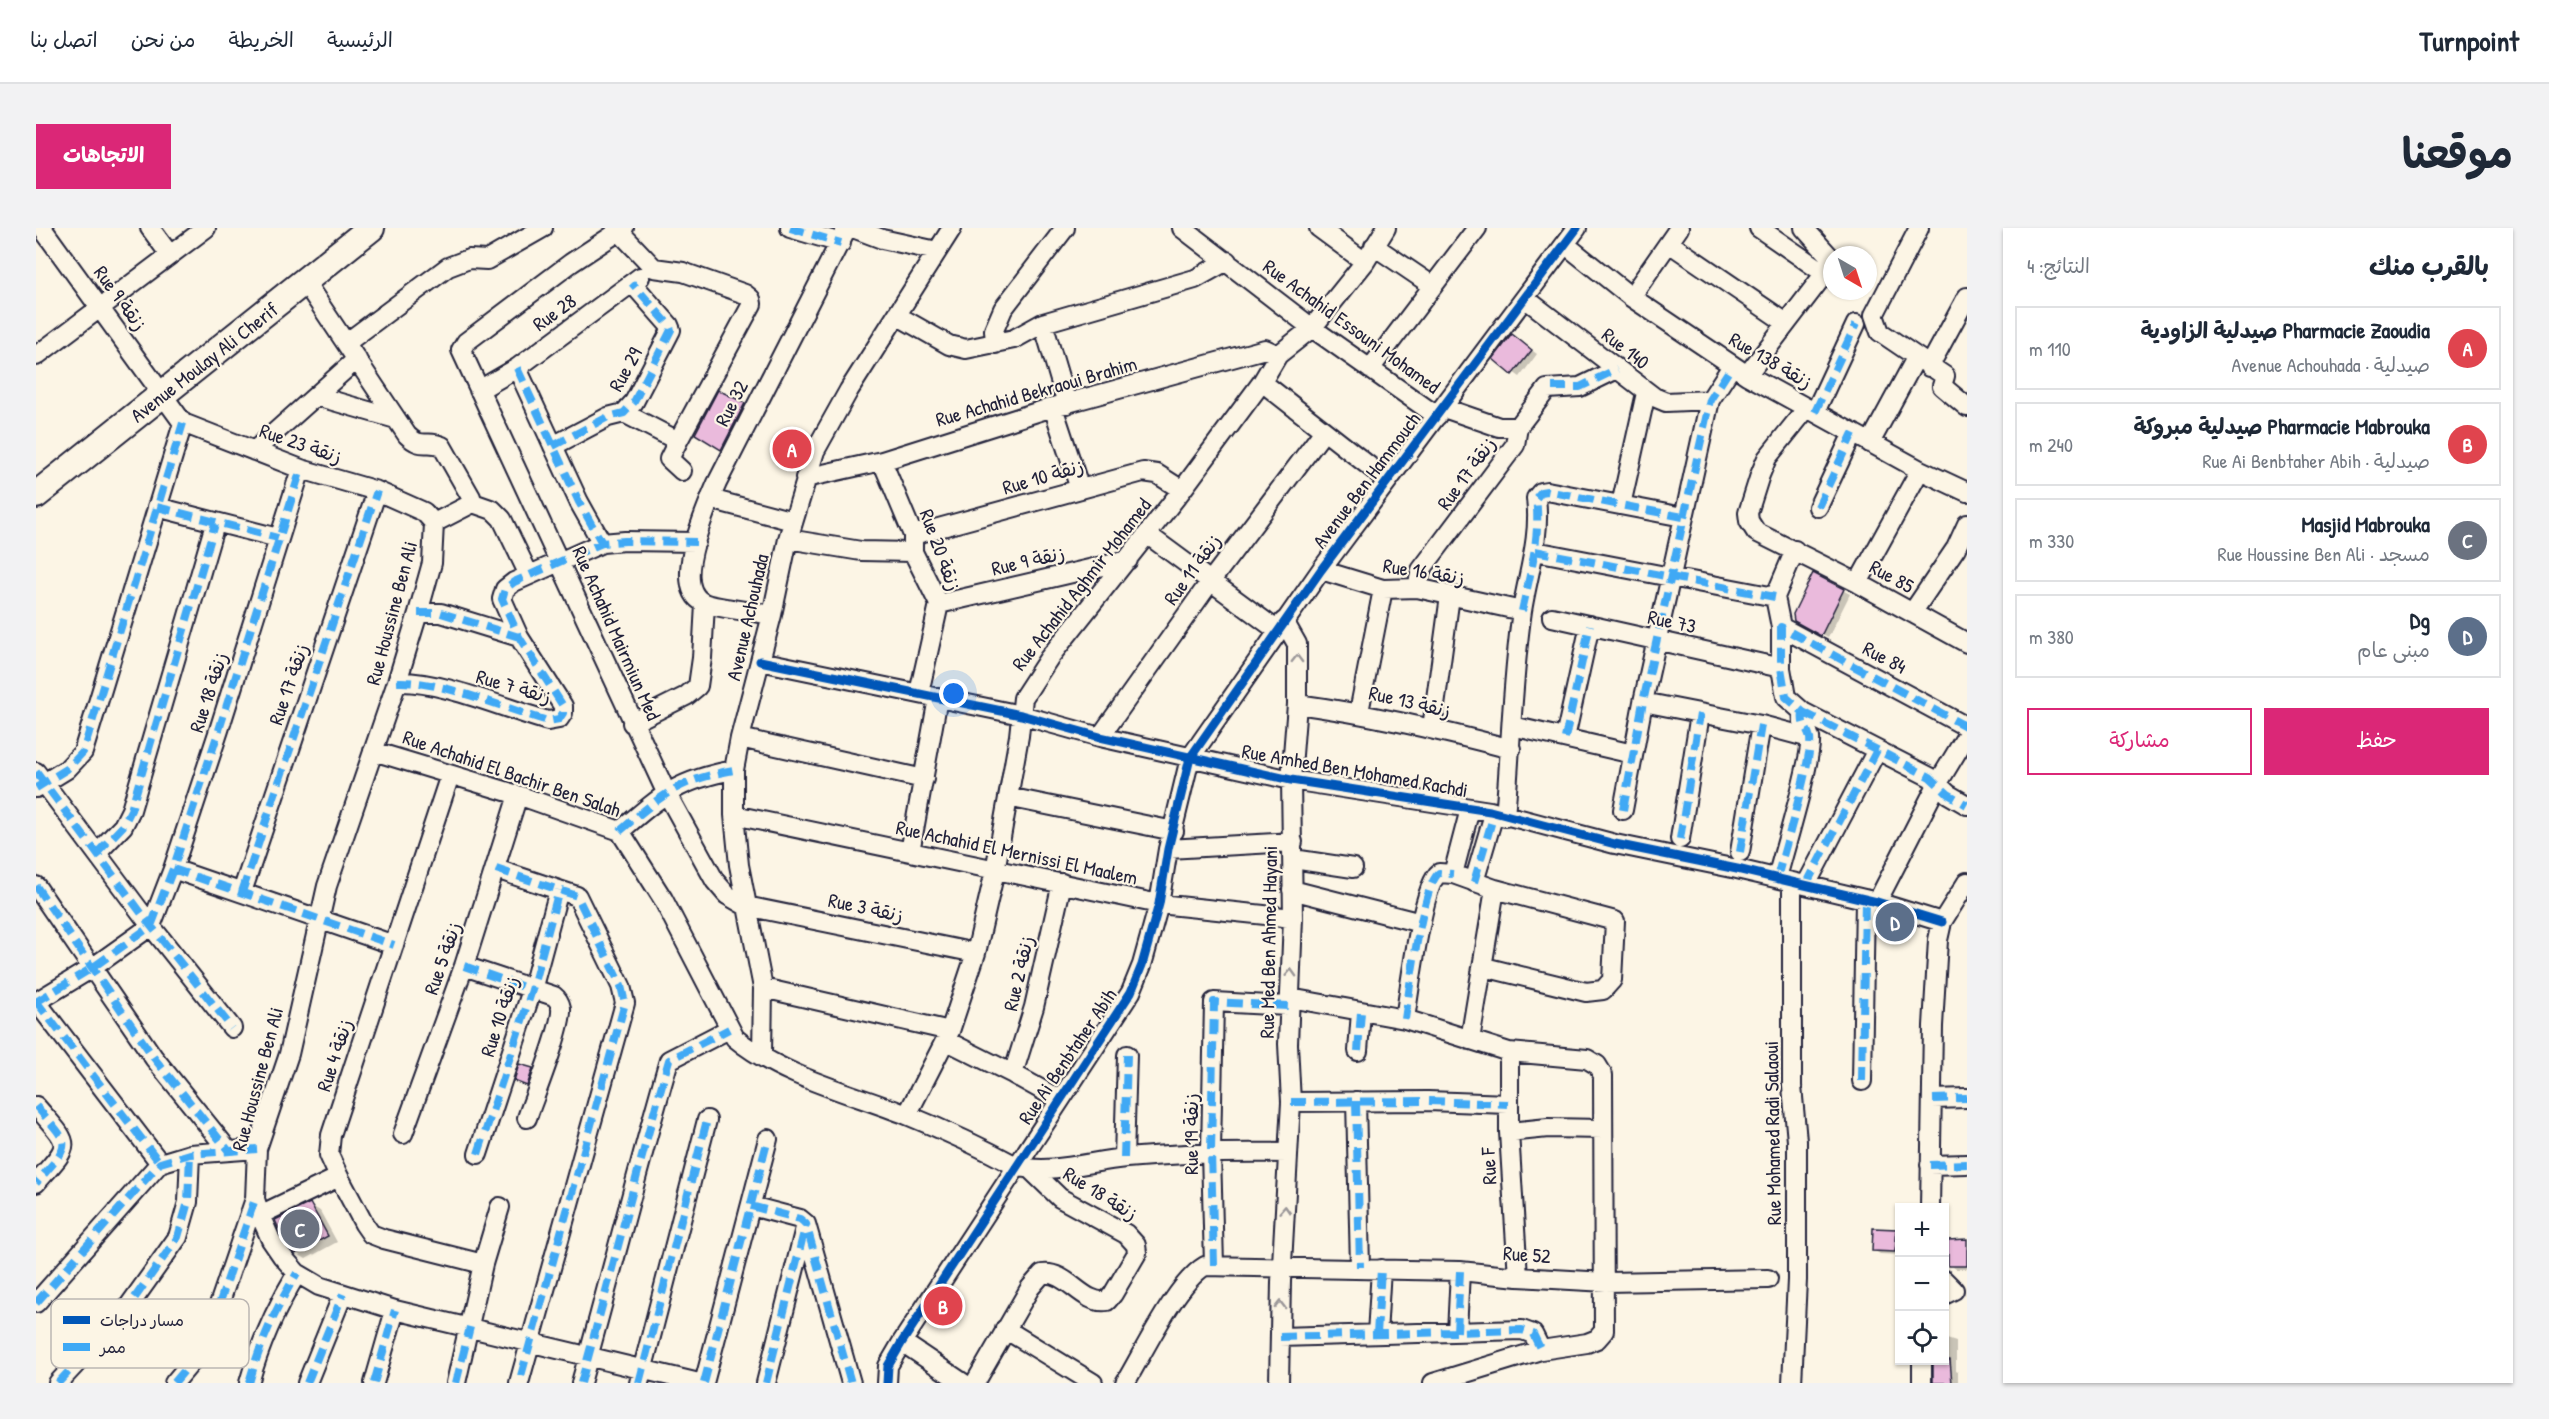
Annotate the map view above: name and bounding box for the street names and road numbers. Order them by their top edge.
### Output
street label: Rue Achahid Essouni Mohamed [1258,253,1446,400]
street label: Rue 9 زنقة [88,260,154,336]
street label: Rue 28 [527,287,581,337]
street label: Avenue Moulay Ali Cherif [125,296,283,428]
street label: Rue 140 [1597,321,1655,375]
street label: Rue 138 زنقة [1724,325,1818,395]
street label: Rue 29 [602,342,648,396]
street label: Rue Achahid Bekraoui Brahim [932,349,1140,433]
street label: Rue 32 [708,375,754,430]
street label: Avenue Ben Hammouch [1306,407,1426,553]
street label: Rue 23 زنقة [256,416,346,470]
street label: Rue 17 زنقة [1430,431,1502,515]
street label: Rue 10 زنقة [999,452,1087,500]
street label: Rue Achahid Aghmir Mohamed [1005,492,1157,676]
street label: Rue 20 زنقة [914,505,968,595]
street label: Rue 11 زنقة [1157,528,1227,610]
street label: Rue Houssine Ben Ali [359,538,423,688]
street label: Rue 9 زنقة [989,538,1067,582]
street label: Rue Achahid Mairmiun Med [566,542,668,725]
street label: Avenue Achouhada [719,551,775,683]
street label: Rue 16 زنقة [1381,551,1467,591]
street label: Rue 85 [1865,553,1919,599]
street label: Rue 73 [1645,603,1699,639]
street label: Rue 84 [1858,634,1912,680]
street label: Rue 17 زنقة [262,640,314,728]
street label: Rue 18 زنقة [182,648,234,736]
street label: Rue 7 زنقة [473,662,555,710]
street label: Rue 13 زنقة [1366,678,1454,724]
street label: Rue Achahid El Bachir Ben Salah [399,723,625,823]
street label: Rue Amhed Ben Mohamed Rachdi [1240,737,1470,803]
street label: Rue Achahid El Mernissi El Maalem [894,813,1140,891]
street label: Rue Med Ben Ahmed Hayani [1253,845,1283,1039]
street label: Rue 3 زنقة [826,886,906,928]
street label: Rue 5 زنقة [417,918,467,998]
street label: Rue 2 زنقة [996,933,1040,1013]
street label: Rue 10 زنقة [473,972,525,1060]
street label: Rue Ai Benbtaher Abih [1012,983,1122,1129]
street label: Rue Houssine Ben Ali [225,1004,289,1154]
street label: Rue 4 زنقة [310,1015,358,1095]
street label: Rue Mohamed Radi Salaoui [1757,1041,1787,1225]
street label: Rue 19 زنقة [1177,1093,1204,1175]
street label: Rue F [1474,1146,1502,1185]
street label: Rue 18 زنقة [1059,1160,1143,1226]
street label: Rue 52 [1502,1239,1552,1269]

